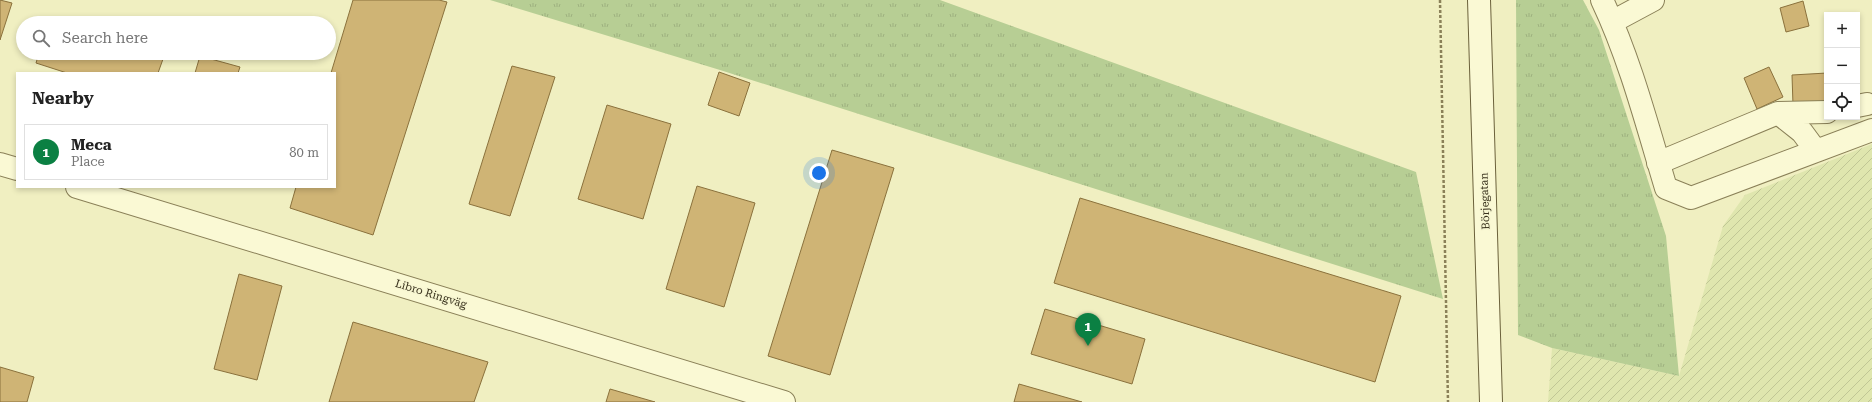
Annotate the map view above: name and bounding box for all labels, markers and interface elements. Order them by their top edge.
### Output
map controls [1824,12,1860,120]
button: + [1824,12,1860,48]
search box [16,16,336,60]
icon: search [30,27,52,49]
text: Search here [62,29,148,47]
button: − [1824,48,1860,84]
button: locate [1824,84,1860,120]
text: Nearby [32,88,94,108]
text: Meca [71,136,112,154]
text: 1 [42,145,50,160]
text: 80 m [289,145,319,160]
text: Place [71,154,105,169]
your location [809,163,829,183]
street label: Börjegatan [1478,172,1492,230]
street label: Libro Ringväg [394,277,469,311]
pin: 1 [1075,313,1101,346]

